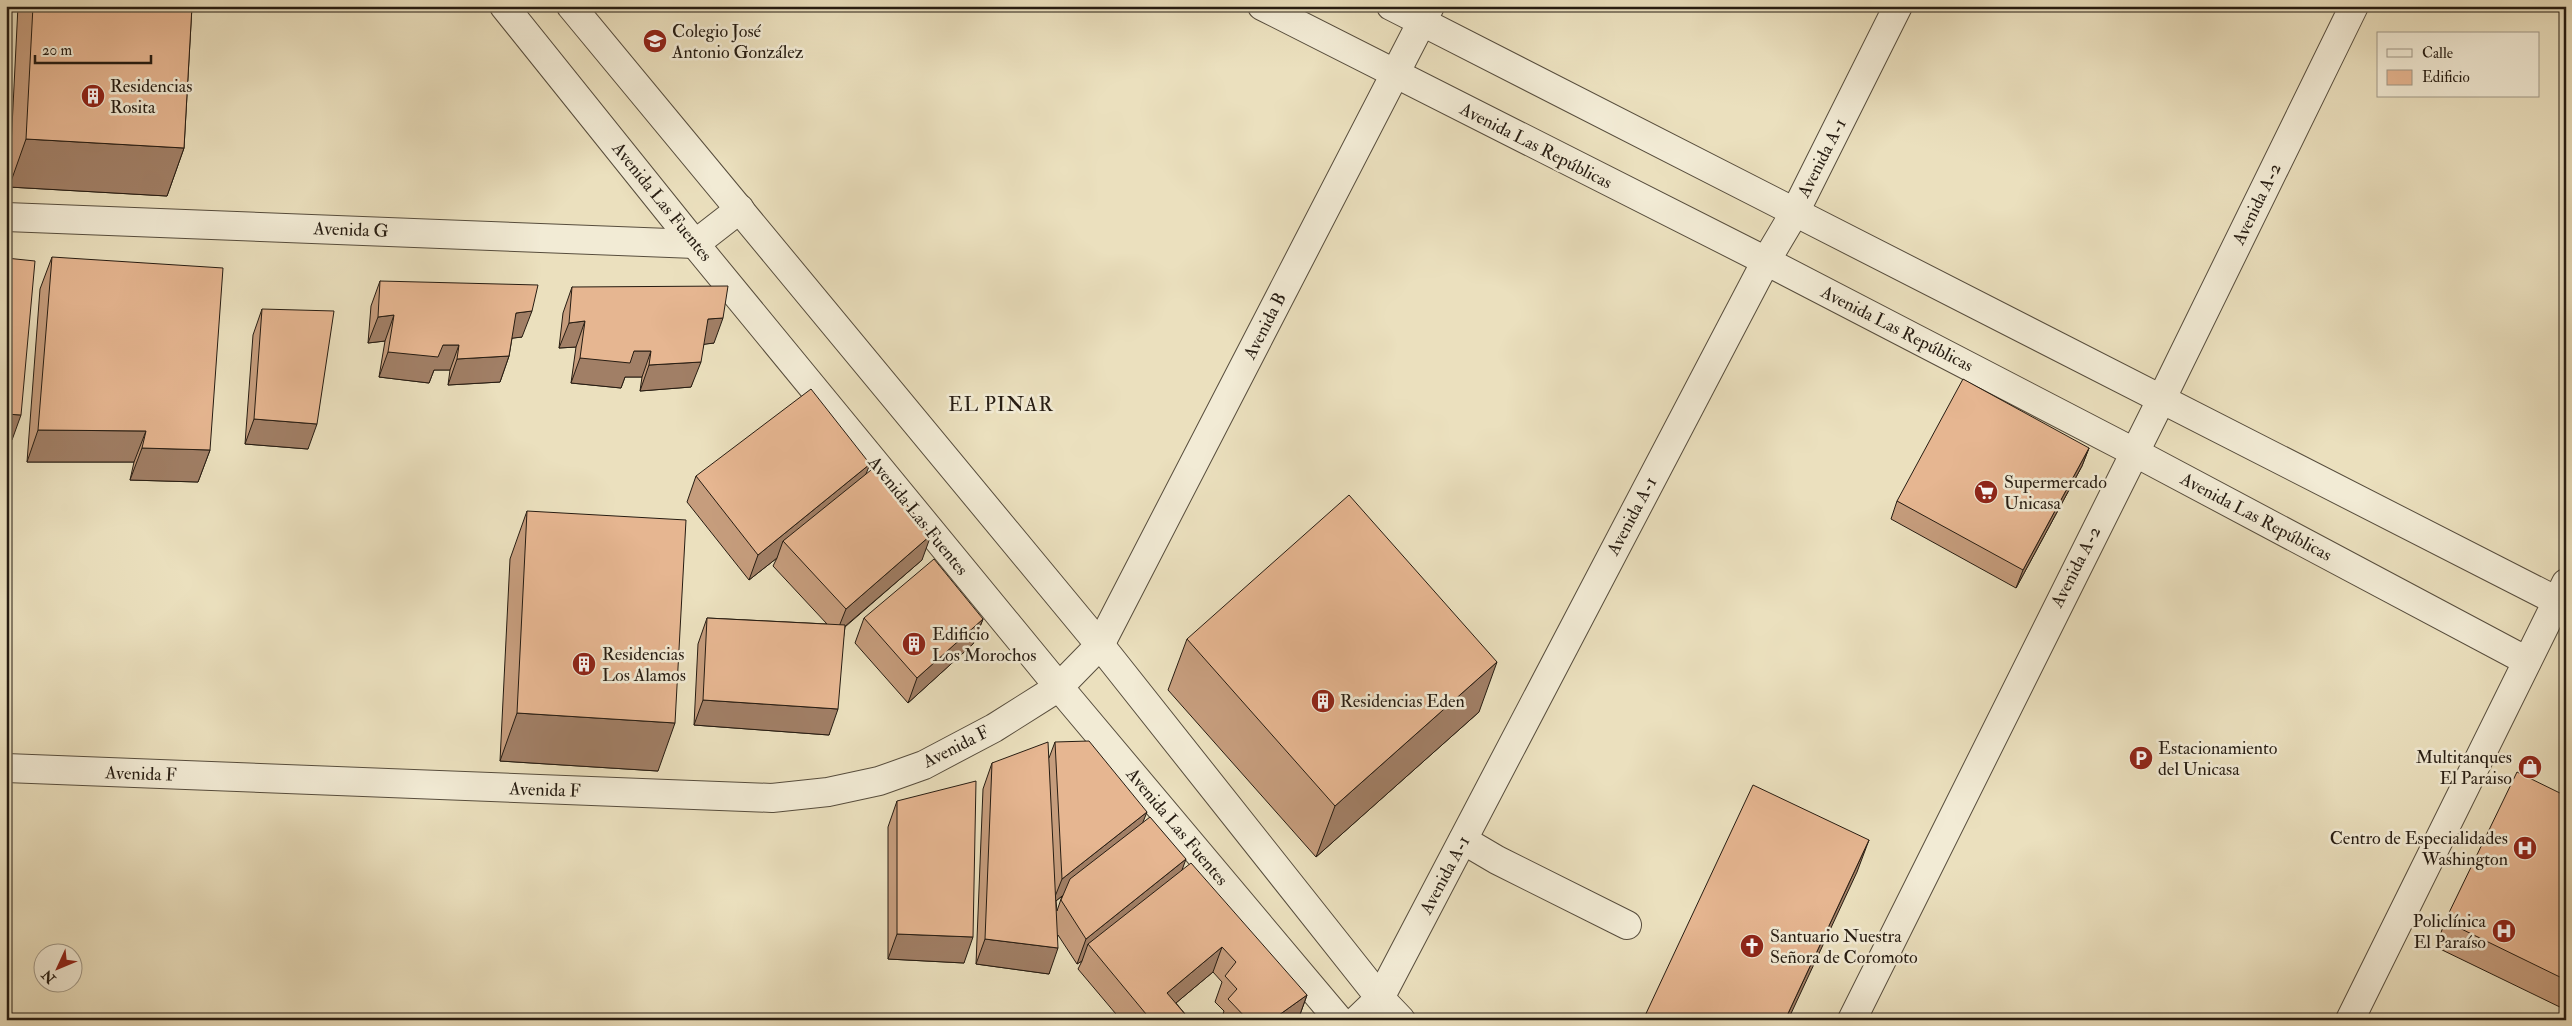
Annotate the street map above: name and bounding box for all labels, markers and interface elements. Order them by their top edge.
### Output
place label: Colegio José Antonio González [671,20,804,64]
school or university icon: Colegio José Antonio González [642,28,668,54]
scale bar [35,32,151,64]
legend [2377,32,2540,98]
text: 20 m [42,41,72,60]
text: Calle [2422,44,2453,63]
text: Edificio [2422,68,2470,87]
place label: Residencias Rosita [110,75,192,119]
building icon: Residencias Rosita [80,83,106,109]
street label: Avenida Las Repúblicas [1455,97,1616,194]
street label: Avenida A-1 [1792,115,1852,202]
street label: Avenida Las Fuentes [606,137,717,266]
street label: Avenida A-2 [2227,159,2287,250]
street label: Avenida G [312,217,389,243]
street label: Avenida Las Repúblicas [1816,280,1977,377]
street label: Avenida B [1238,289,1292,364]
district label: EL PINAR [948,392,1054,417]
street label: Avenida Las Fuentes [862,451,973,580]
street label: Avenida Las Repúblicas [2176,467,2336,567]
place label: Supermercado Unicasa [2004,471,2107,515]
street label: Avenida A-1 [1601,473,1662,560]
supermarket icon: Supermercado Unicasa [1973,479,1999,505]
street label: Avenida A-2 [2045,522,2106,612]
place label: Edificio Los Morochos [932,623,1036,667]
building icon: Edificio Los Morochos [901,631,927,657]
place label: Residencias Los Alamos [602,643,686,687]
building icon: Residencias Los Alamos [571,651,597,677]
building icon: Residencias Eden [1310,688,1336,714]
place label: Residencias Eden [1340,690,1465,713]
street label: Avenida F [918,721,993,774]
place label: Estacionamiento del Unicasa [2158,737,2278,781]
parking icon: Estacionamiento del Unicasa [2128,745,2154,771]
place label: Multitanques El Paraiso [2416,746,2512,790]
shop icon: Multitanques El Paraiso [2517,754,2543,780]
street label: Avenida F [104,761,177,787]
street label: Avenida Las Fuentes [1120,763,1233,891]
street label: Avenida F [508,777,581,803]
place label: Centro de Especialidades Washington [2330,827,2508,871]
street label: Avenida A-1 [1414,832,1475,919]
hospital icon: Centro de Especialidades Washington [2512,835,2538,861]
place label: Policlínica El Paraíso [2413,910,2487,954]
hospital icon: Policlínica El Paraíso [2491,918,2517,944]
place label: Santuario Nuestra Señora de Coromoto [1770,925,1918,969]
church icon: Santuario Nuestra Señora de Coromoto [1739,933,1765,959]
north arrow [32,944,82,994]
text: N [38,966,60,988]

